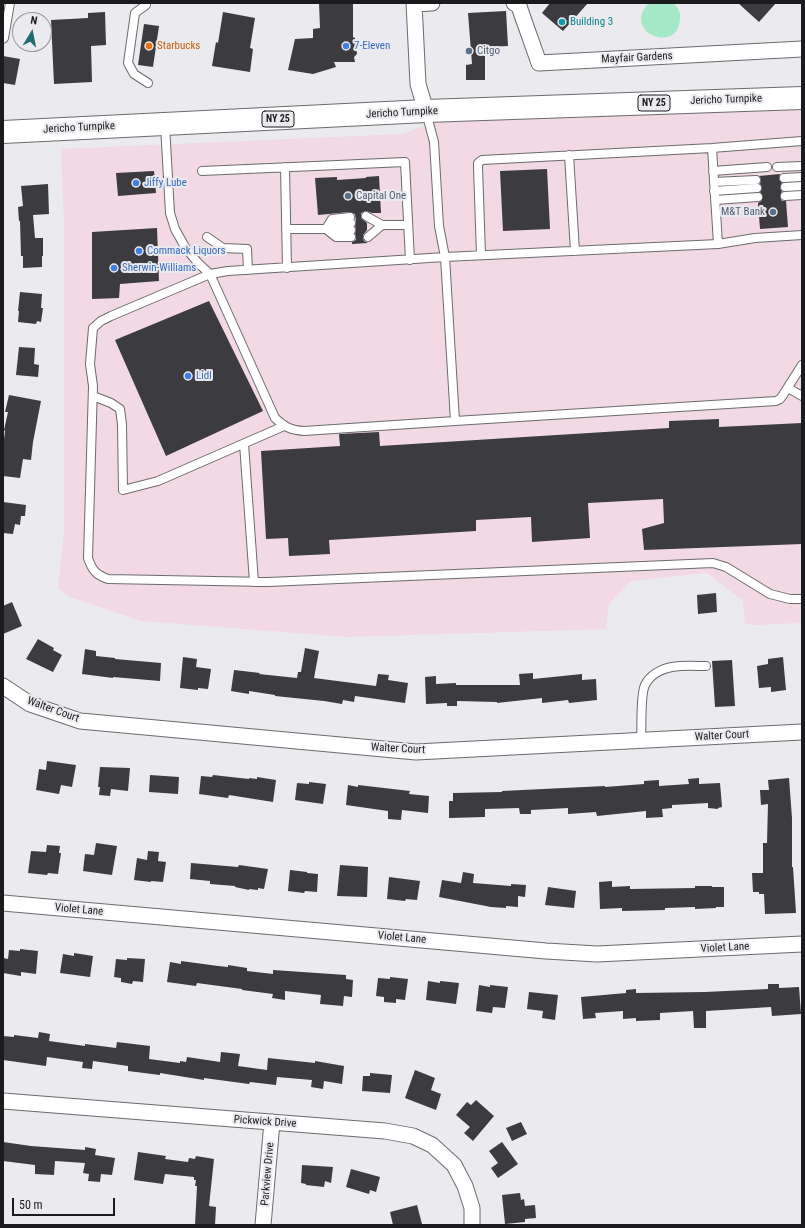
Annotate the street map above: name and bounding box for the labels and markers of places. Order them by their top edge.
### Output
place label: Building 3 [570,15,613,29]
marker: Building 3 [557,17,567,27]
place label: Starbucks [157,39,200,53]
place label: 7-Eleven [354,39,390,53]
marker: Starbucks [144,41,154,51]
marker: 7-Eleven [341,41,351,51]
place label: Citgo [477,44,500,58]
marker: Citgo [464,46,474,56]
place label: Jiffy Lube [144,176,187,190]
marker: Jiffy Lube [131,178,141,188]
place label: Capital One [356,189,406,203]
marker: Capital One [343,191,353,201]
place label: M&T Bank [721,205,765,219]
marker: M&T Bank [768,207,778,217]
place label: Commack Liquors [147,244,226,258]
marker: Commack Liquors [134,246,144,256]
place label: Sherwin-Williams [122,261,196,275]
marker: Sherwin-Williams [109,263,119,273]
place label: Lidl [196,369,212,383]
marker: Lidl [183,371,193,381]

